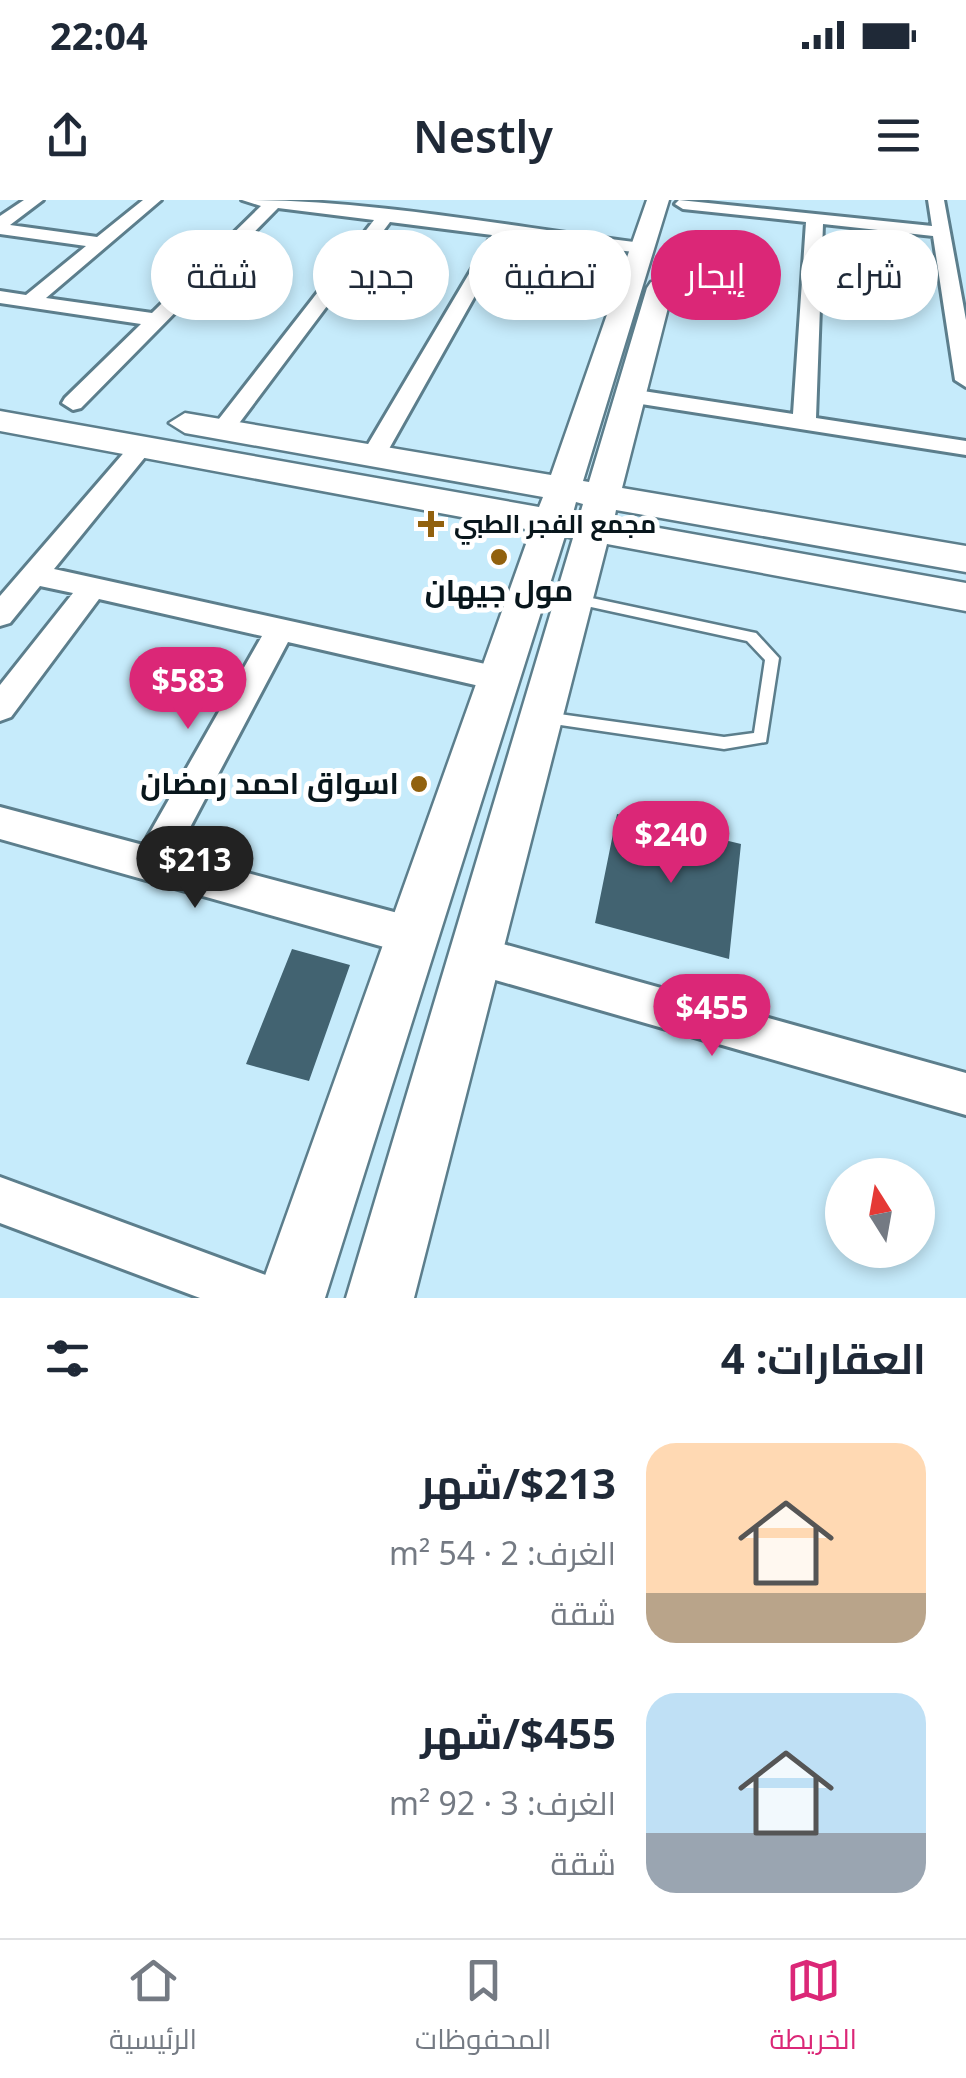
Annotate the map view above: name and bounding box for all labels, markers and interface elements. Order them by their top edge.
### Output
text: 22:04 [50,9,148,61]
text: Nestly [413,105,553,166]
icon: share [40,108,95,163]
icon: menu [871,108,926,163]
chip: شقة [151,230,293,320]
chip: جديد [313,230,449,320]
chip: تصفية [469,230,631,320]
chip: إيجار [651,230,781,320]
chip: شراء [801,230,938,320]
place label: مجمع الفجر الطبي [454,506,656,545]
marker: مجمع الفجر الطبي [418,511,444,537]
marker: مول جيهان [488,546,510,568]
place label: مول جيهان [425,569,573,610]
pin: $583 [129,647,247,732]
text: $583 [151,658,225,701]
place label: اسواق احمد رمضان [140,762,399,803]
marker: اسواق احمد رمضان [408,773,430,795]
pin: $240 [612,801,730,886]
text: $240 [634,812,708,855]
pin: $213 [136,826,254,911]
text: $213 [158,837,232,880]
pin: $455 [653,974,771,1059]
text: $455 [675,985,749,1028]
north arrow [825,1158,935,1268]
map controls [825,1158,935,1268]
text: العقارات: 4 [721,1329,926,1386]
icon: filters [40,1331,95,1386]
text: $213/شهر [420,1454,616,1511]
icon: home [726,1483,846,1603]
text: الغرف: 2 · 54 m² [389,1531,616,1574]
text: شقة [551,1591,616,1634]
text: $455/شهر [420,1704,616,1761]
icon: home [726,1733,846,1853]
text: الغرف: 3 · 92 m² [389,1781,616,1824]
text: شقة [551,1841,616,1884]
tab: الرئيسية [109,1953,197,2065]
tab: المحفوظات [415,1953,551,2065]
tab: الخريطة [770,1953,857,2065]

